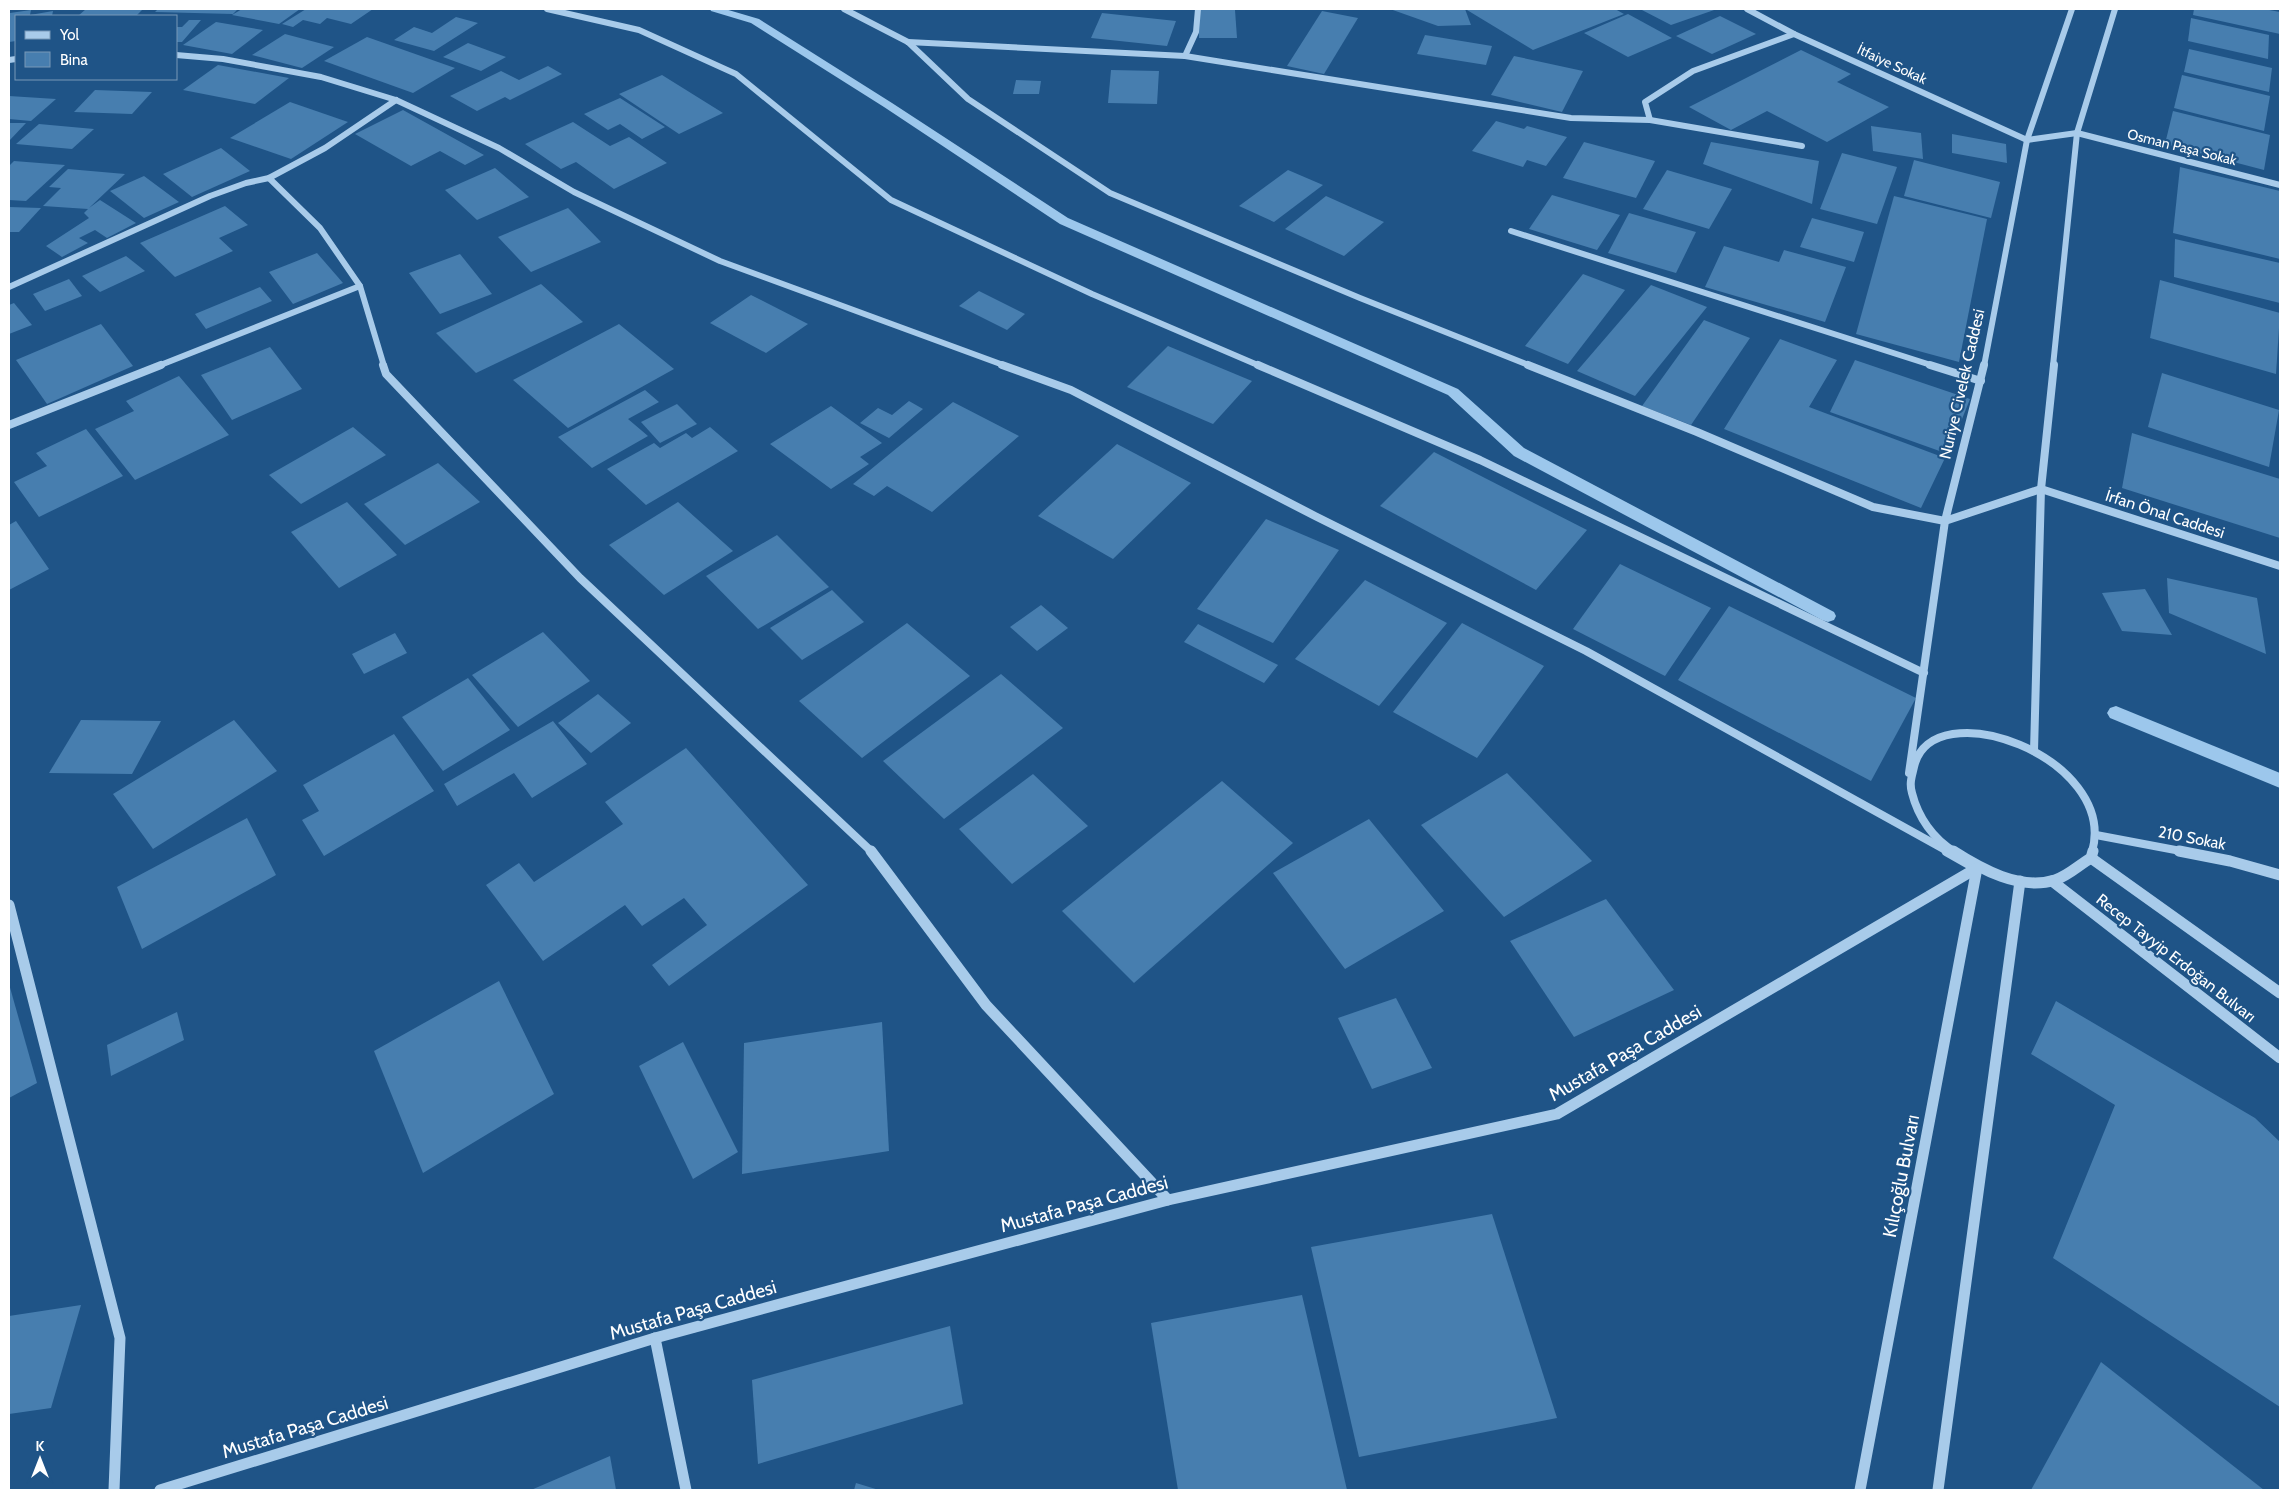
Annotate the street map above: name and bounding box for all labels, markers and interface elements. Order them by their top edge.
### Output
legend [15,15,178,80]
text: Yol [59,26,79,44]
street label: İtfaiye Sokak [1854,40,1930,88]
text: Bina [60,51,88,69]
street label: Osman Paşa Sokak [2126,125,2239,169]
street label: Nuriye Civelek Caddesi [1935,307,1989,461]
street label: İrfan Önal Caddesi [2103,486,2227,542]
street label: 210 Sokak [2157,822,2228,854]
street label: Recep Tayyip Erdoğan Bulvarı [2092,890,2260,1026]
street label: Mustafa Paşa Caddesi [1545,1000,1705,1106]
street label: Kılıçoğlu Bulvarı [1878,1113,1924,1239]
street label: Mustafa Paşa Caddesi [998,1171,1170,1237]
street label: Mustafa Paşa Caddesi [607,1275,779,1345]
street label: Mustafa Paşa Caddesi [219,1391,391,1463]
north arrow [15,1434,65,1484]
text: K [36,1437,45,1455]

